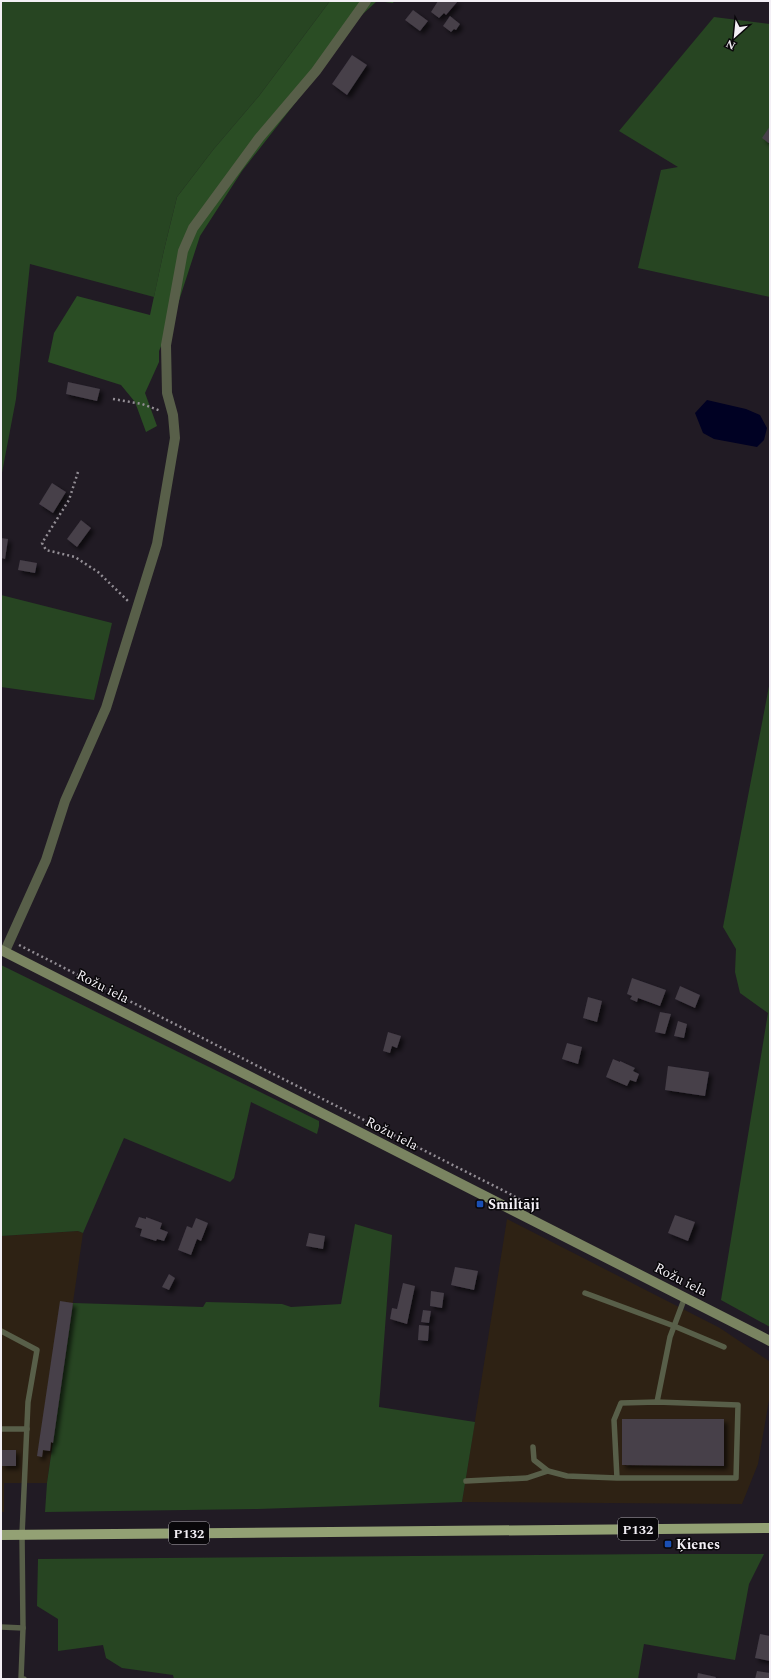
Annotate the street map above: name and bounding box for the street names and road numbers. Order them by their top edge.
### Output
street label: Rožu iela [73,964,133,1009]
street label: Rožu iela [362,1111,422,1156]
street label: Rožu iela [651,1257,711,1302]
road number: P132 [618,1518,658,1540]
road number: P132 [169,1522,209,1544]

